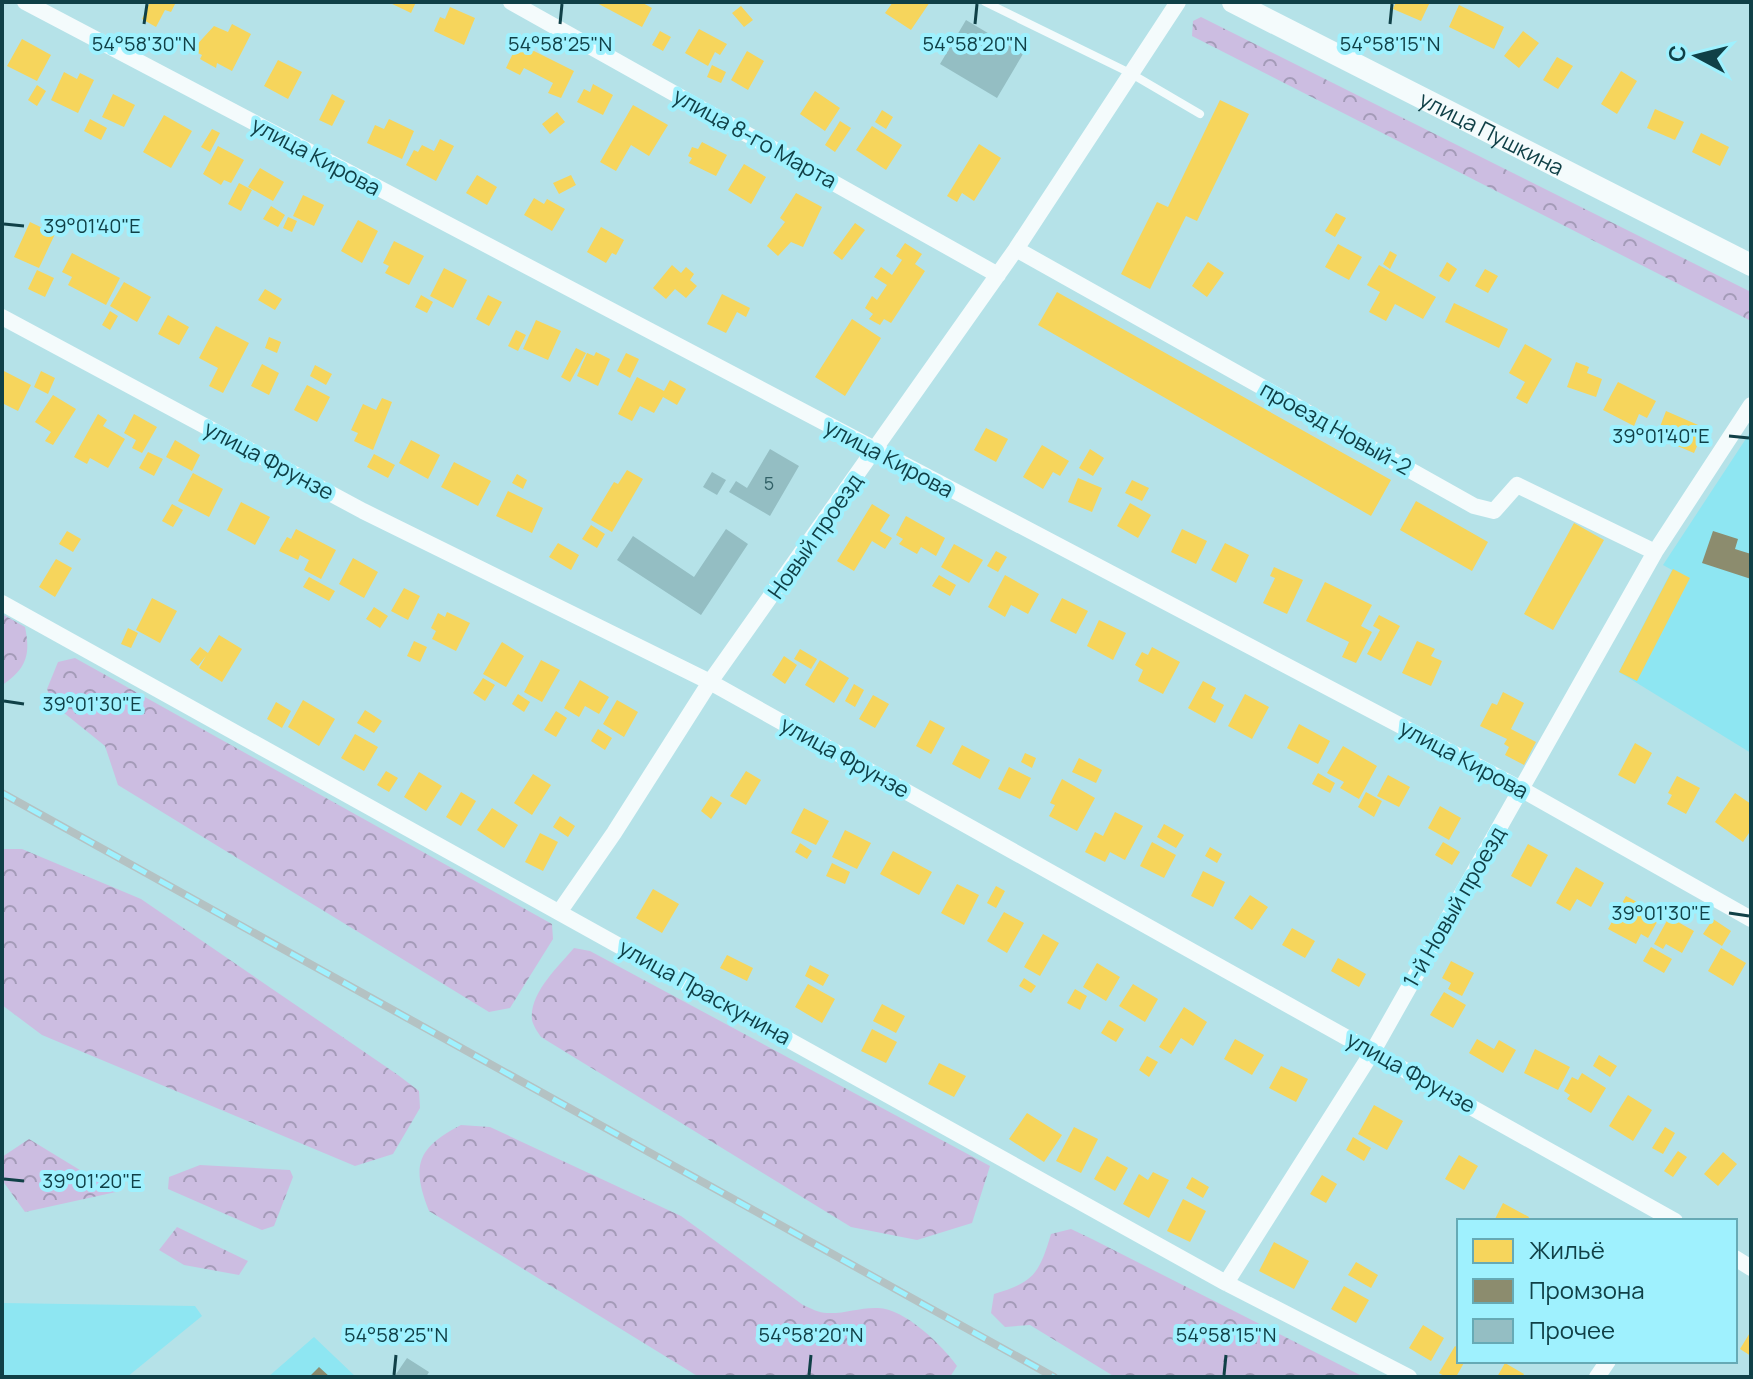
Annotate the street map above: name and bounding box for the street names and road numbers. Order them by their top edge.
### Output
street label: улица 8-го Марта [668,81,842,195]
street label: улица Пушкина [1414,84,1569,183]
street label: улица Кирова [246,109,386,203]
street label: проезд Новый-2 [1255,374,1417,482]
street label: улица Кирова [819,411,959,505]
street label: улица Фрунзе [199,413,339,507]
street label: Новый проезд [761,467,869,605]
street label: улица Фрунзе [775,709,915,805]
street label: улица Кирова [1394,712,1534,806]
street label: 1-й Новый проезд [1396,821,1512,993]
street label: улица Праскунина [614,932,796,1052]
street label: улица Фрунзе [1341,1024,1481,1120]

